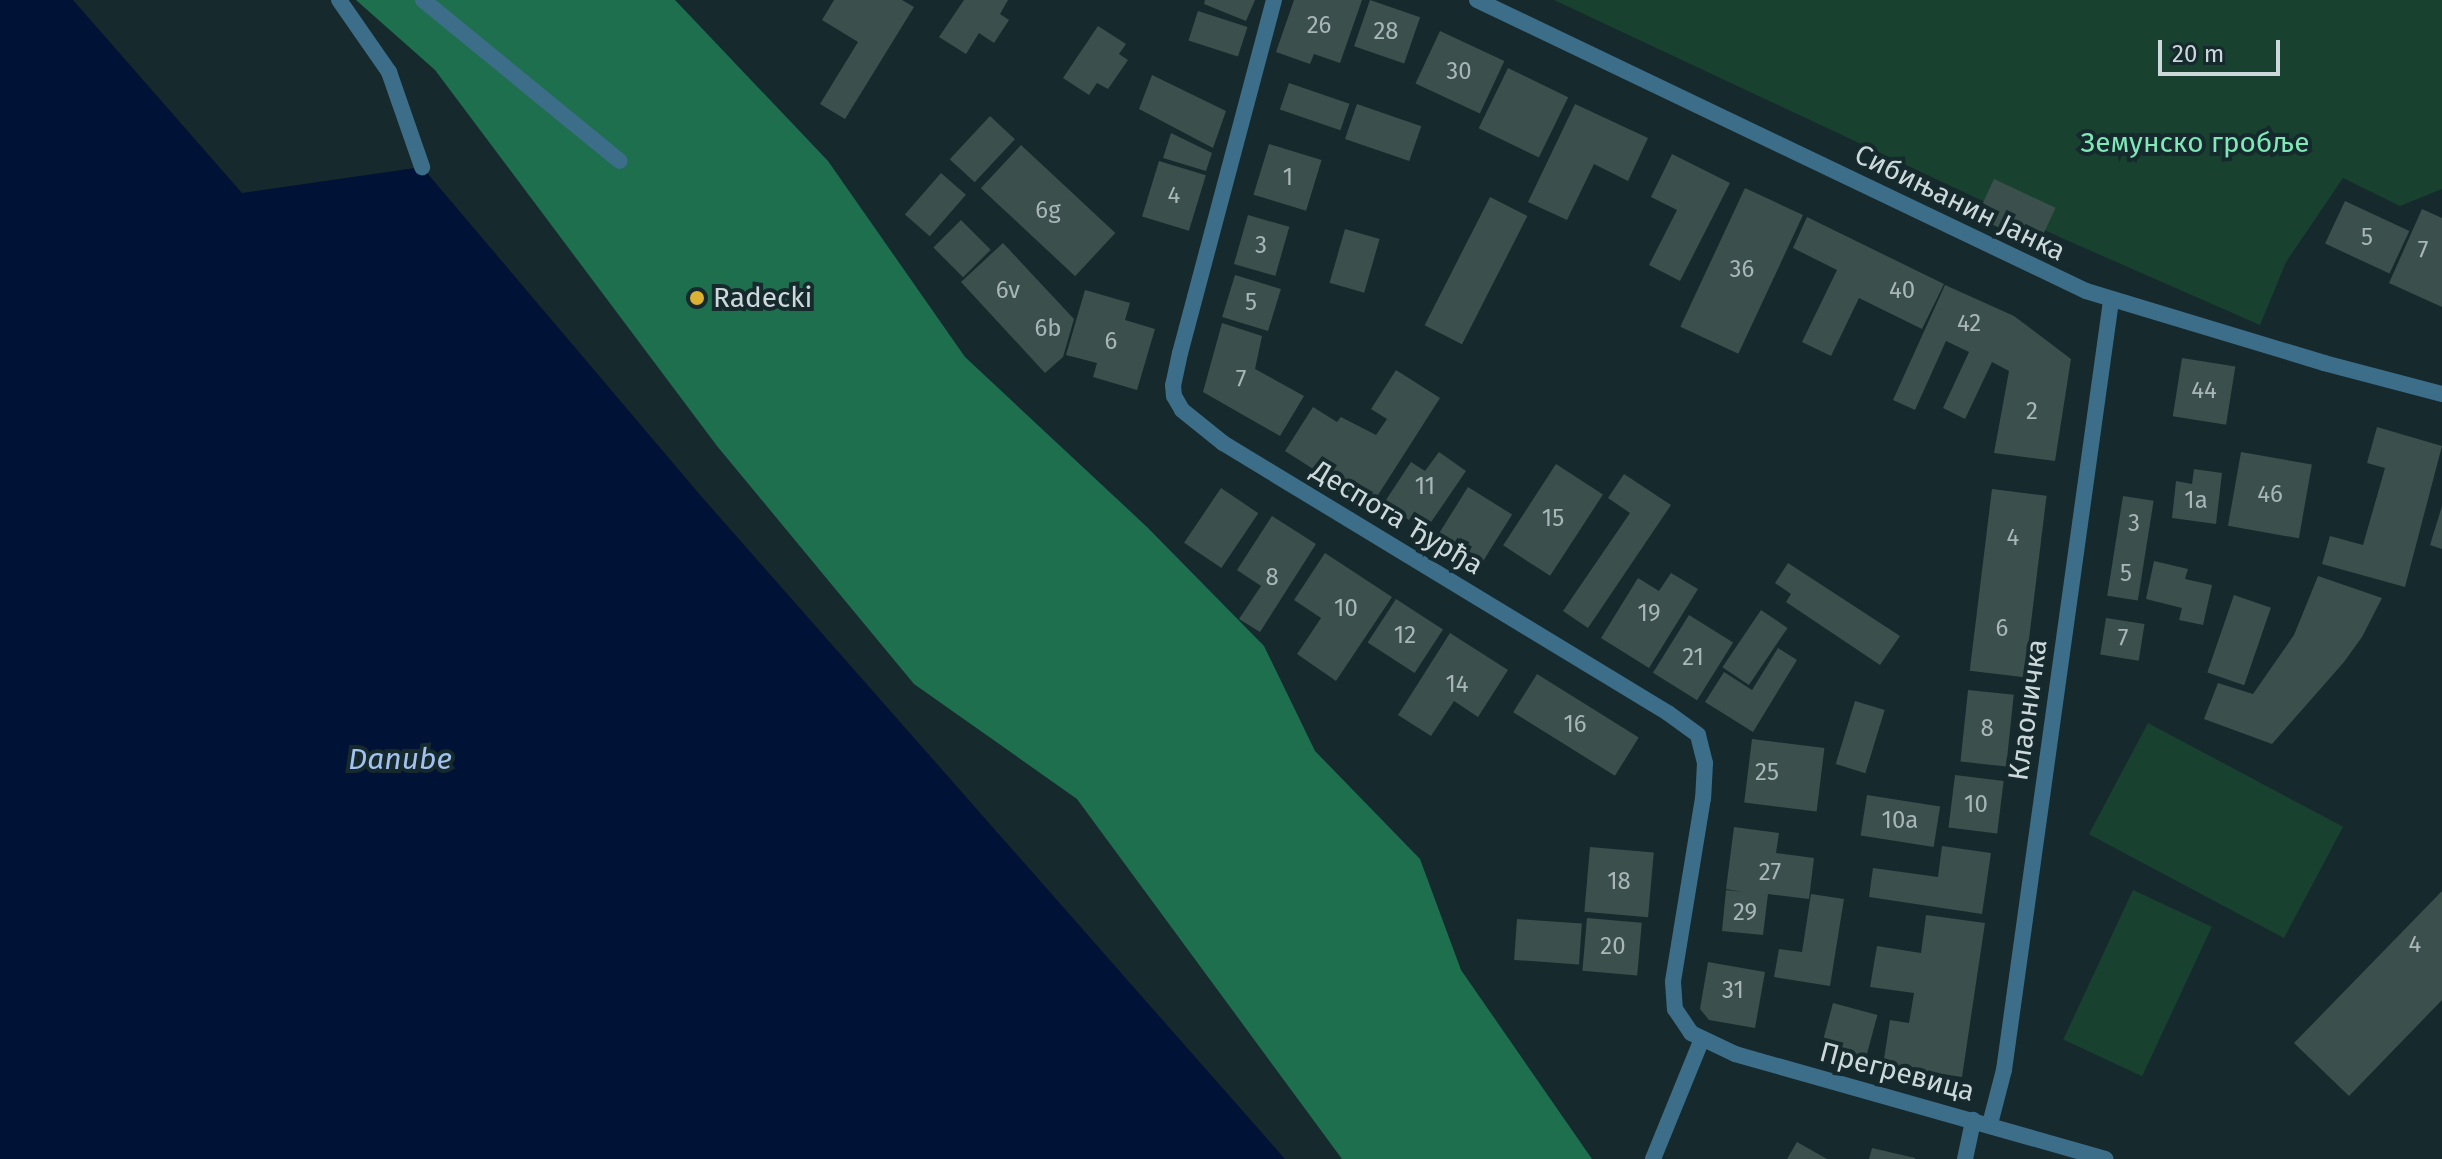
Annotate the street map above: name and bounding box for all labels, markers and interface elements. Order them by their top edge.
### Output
house number: 26 [1307,12,1331,40]
house number: 28 [1373,18,1399,46]
scale bar [2162,24,2284,74]
text: 20 m [2172,40,2224,68]
house number: 30 [1446,58,1472,86]
park label: Земунско гробље [2081,126,2309,160]
street label: Сибињанин Јанка [1849,137,2071,269]
house number: 1 [1283,164,1293,192]
house number: 4 [1168,182,1180,210]
house number: 6g [1035,197,1061,225]
house number: 5 [2361,224,2373,252]
house number: 3 [1255,232,1267,260]
house number: 7 [2418,237,2428,265]
house number: 36 [1730,256,1754,284]
house number: 6v [996,277,1020,305]
house number: 40 [1889,277,1915,305]
place label: Radecki [713,281,813,315]
marker: Radecki [688,289,706,307]
house number: 5 [1245,289,1257,317]
house number: 42 [1957,310,1981,338]
house number: 6b [1034,315,1062,343]
house number: 6 [1105,328,1117,356]
house number: 7 [1236,366,1246,394]
house number: 44 [2191,377,2217,405]
house number: 2 [2026,398,2038,426]
street label: Деспота Ђурђа [1305,454,1489,582]
house number: 11 [1415,473,1435,501]
house number: 46 [2257,481,2283,509]
house number: 1a [2184,487,2208,515]
house number: 15 [1542,505,1564,533]
house number: 3 [2128,510,2140,538]
house number: 4 [2007,524,2019,552]
house number: 5 [2120,560,2132,588]
house number: 8 [1265,564,1279,592]
house number: 10 [1334,595,1358,623]
house number: 19 [1638,600,1660,628]
house number: 6 [1996,615,2008,643]
house number: 12 [1394,622,1416,650]
house number: 7 [2118,625,2128,653]
street label: Клаоничка [2001,637,2055,783]
house number: 21 [1682,644,1704,672]
house number: 14 [1445,671,1469,699]
house number: 16 [1563,711,1587,739]
house number: 8 [1980,715,1994,743]
water label: Danube [348,741,452,777]
house number: 25 [1755,759,1779,787]
house number: 10 [1964,791,1988,819]
house number: 10a [1882,807,1918,835]
house number: 27 [1759,859,1781,887]
house number: 18 [1607,868,1631,896]
house number: 29 [1733,899,1757,927]
house number: 4 [2409,931,2421,959]
house number: 20 [1600,933,1626,961]
house number: 31 [1722,977,1744,1005]
street label: Прегревица [1816,1035,1978,1109]

